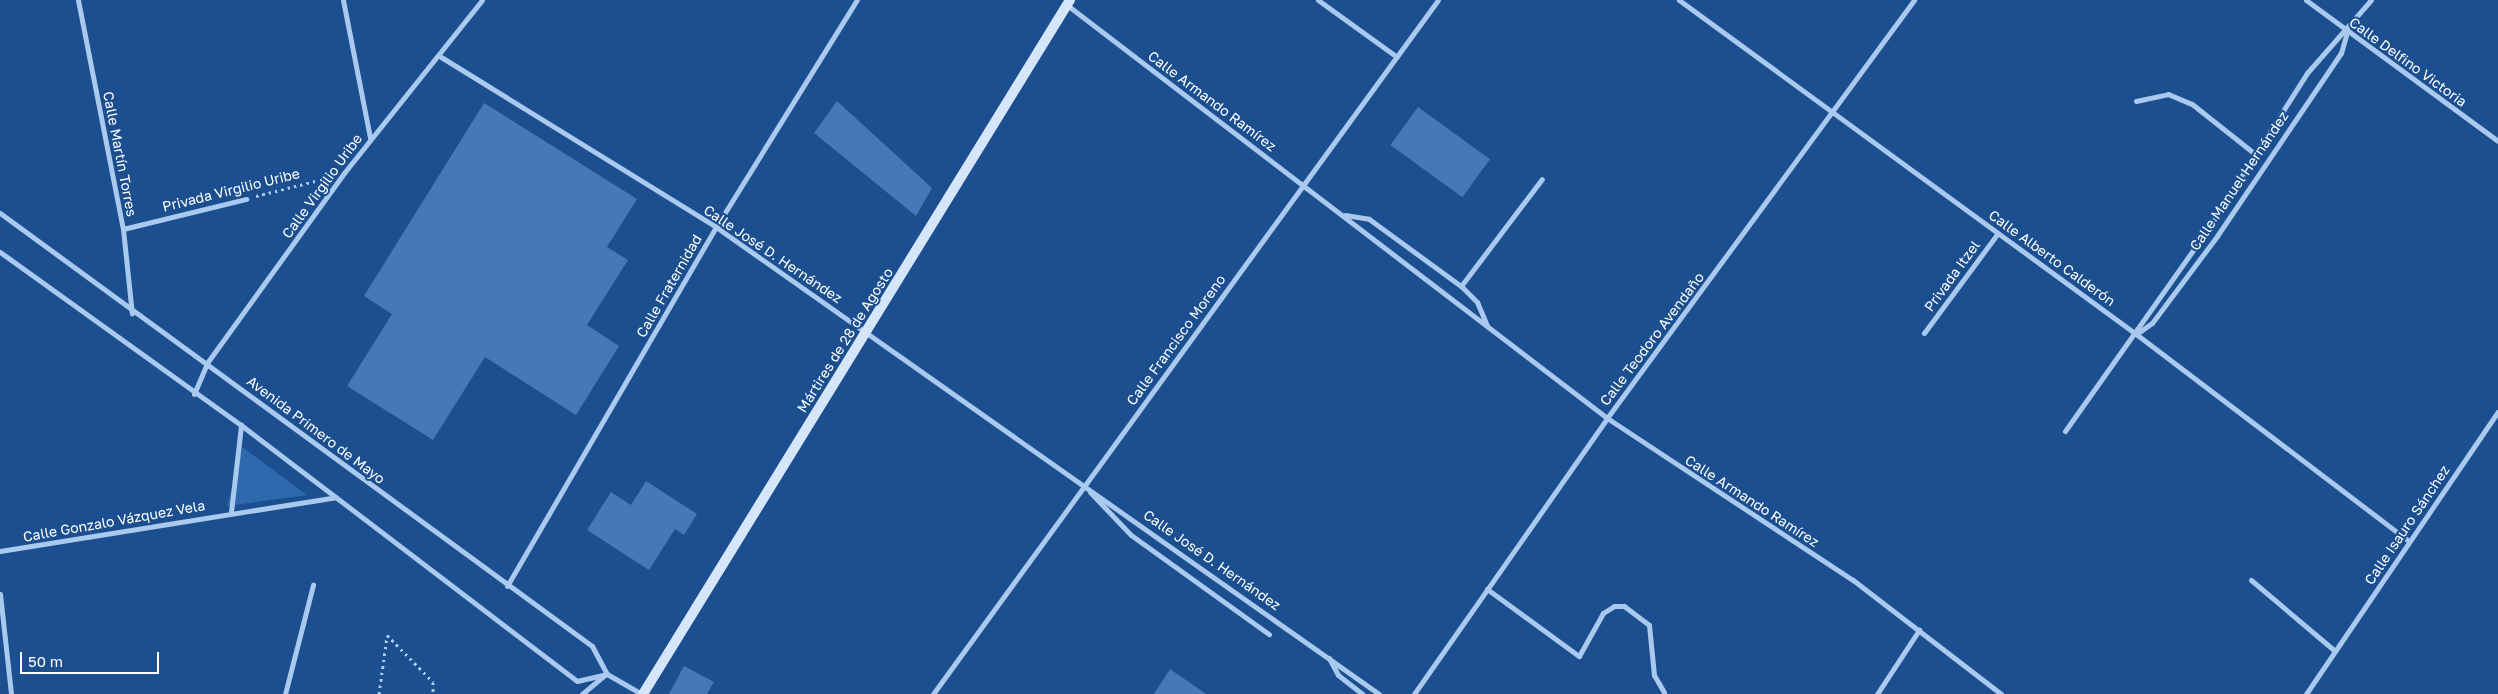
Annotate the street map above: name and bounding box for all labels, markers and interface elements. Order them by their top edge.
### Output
street label: Calle Delfino Victoria [2346,14,2470,110]
street label: Calle Armando Ramírez [1145,47,1279,155]
street label: Calle Martín Torres [100,90,140,218]
street label: Calle Manuel Hernández [2186,108,2292,254]
street label: Calle Virgilio Uribe [278,131,366,241]
street label: Privada Virgilio Uribe [161,165,301,215]
street label: Calle José D. Hernández [701,201,845,307]
street label: Calle Alberto Calderón [1985,206,2119,310]
street label: Calle Fraternidad [633,232,705,340]
street label: Privada Itzel [1921,237,1983,315]
street label: Mártires de 28 de Agosto [793,264,897,416]
street label: Calle Teodoro Avendaño [1596,269,1708,409]
street label: Calle Francisco Moreno [1123,271,1229,409]
street label: Avenida Primero de Mayo [244,373,388,487]
street label: Calle Armando Ramírez [1682,451,1822,551]
street label: Calle Isauro Sánchez [2361,462,2453,588]
street label: Calle Gonzalo Vázquez Vela [22,497,206,545]
street label: Calle José D. Hernández [1140,506,1284,614]
scale bar [22,642,161,674]
text: 50 m [28,652,63,670]

